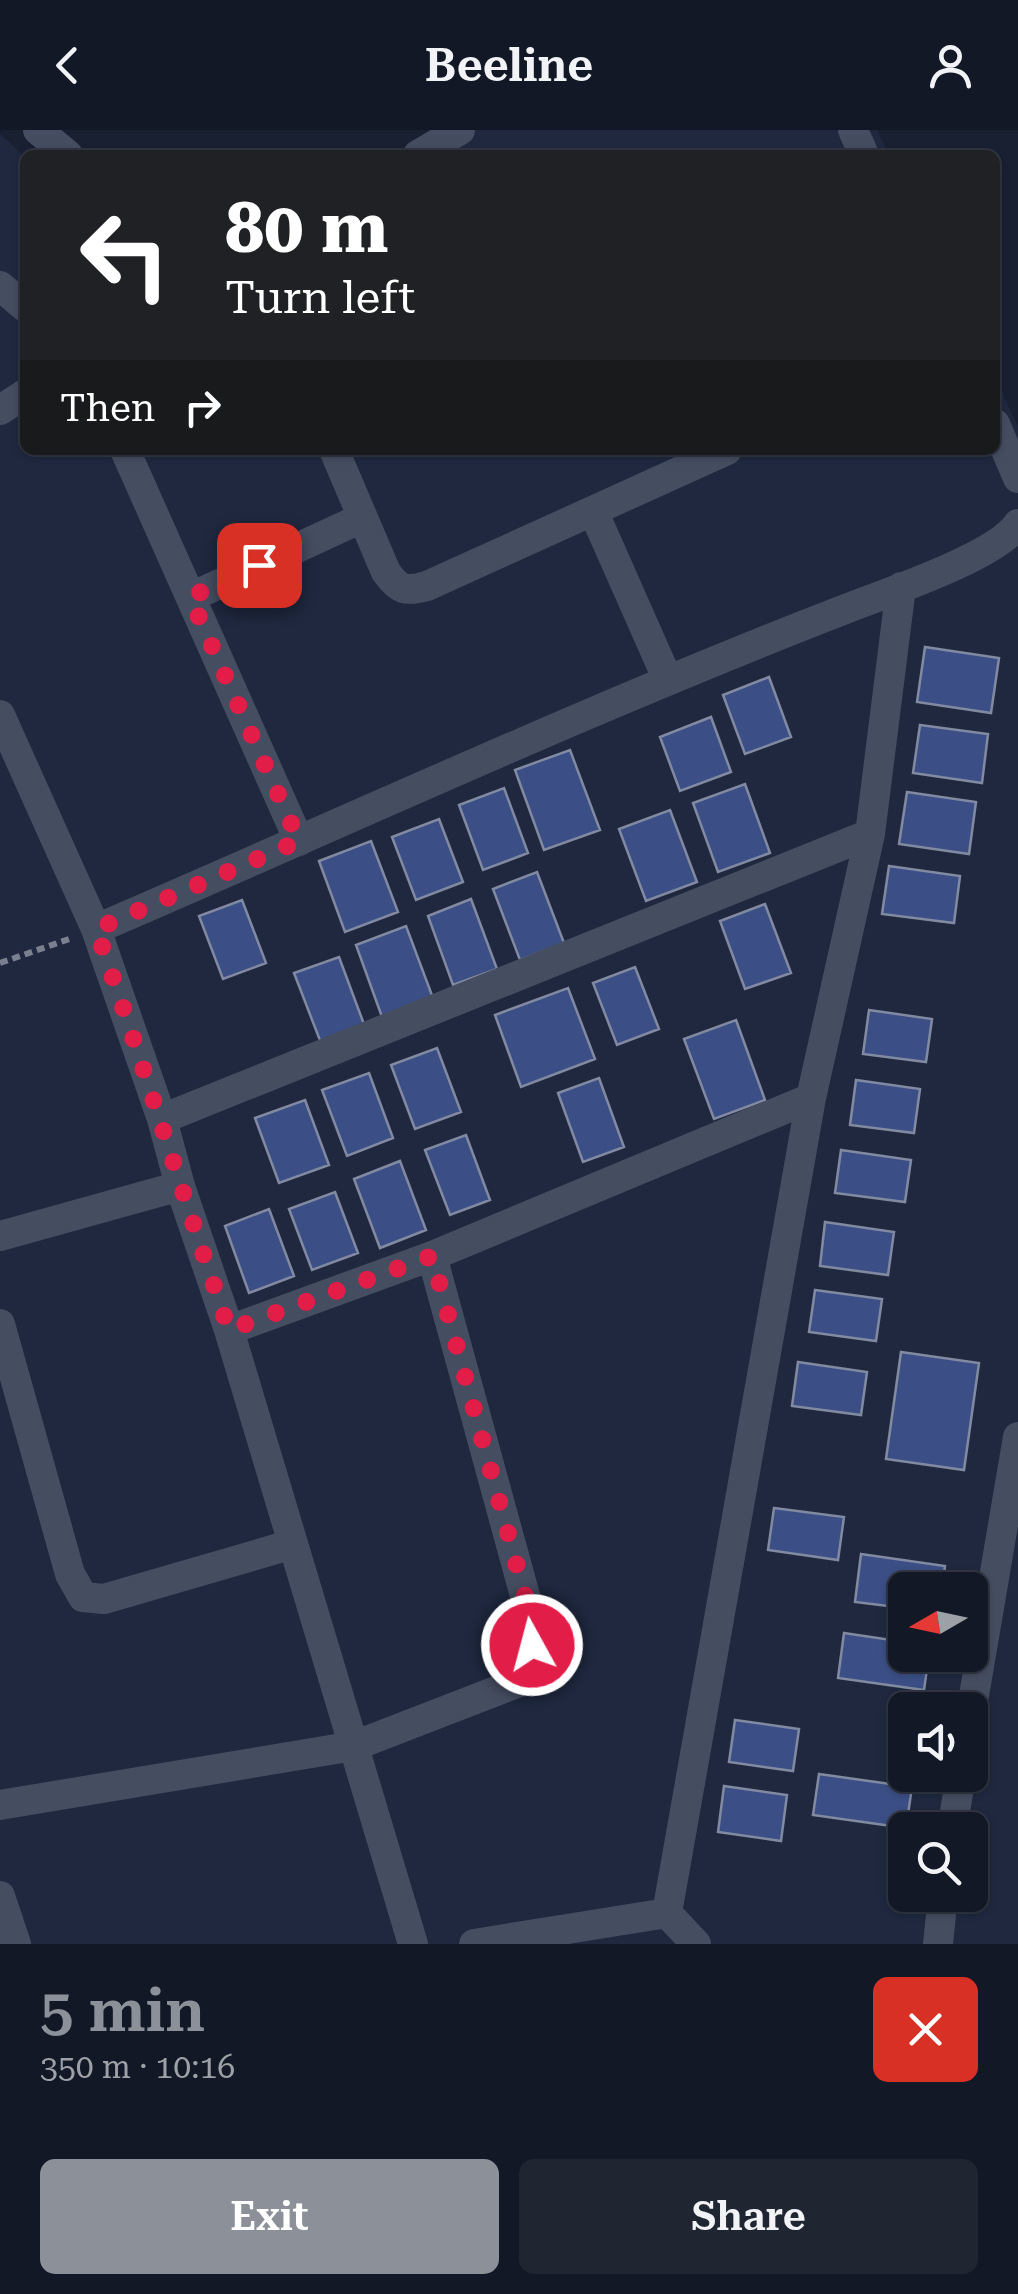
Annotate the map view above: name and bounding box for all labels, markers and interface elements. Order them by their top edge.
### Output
icon: back [40,38,95,93]
icon: person [923,38,978,93]
text: Beeline [425,39,593,92]
text: 80 m [225,187,389,269]
icon: left [60,190,190,320]
text: Turn left [225,271,415,324]
icon: right [175,380,230,435]
text: Then [60,386,155,430]
pin [217,523,302,608]
icon: arrive [232,538,287,593]
north arrow [888,1572,988,1672]
map controls [888,1572,988,1912]
position arrow [480,1593,584,1697]
button: sound [888,1692,988,1792]
button: search [888,1812,988,1912]
text: 5 min [40,1975,205,2046]
button: close [873,1977,978,2082]
text: 350 m · 10:16 [40,2048,235,2086]
button: Exit [40,2159,499,2274]
button: Share [519,2159,978,2274]

